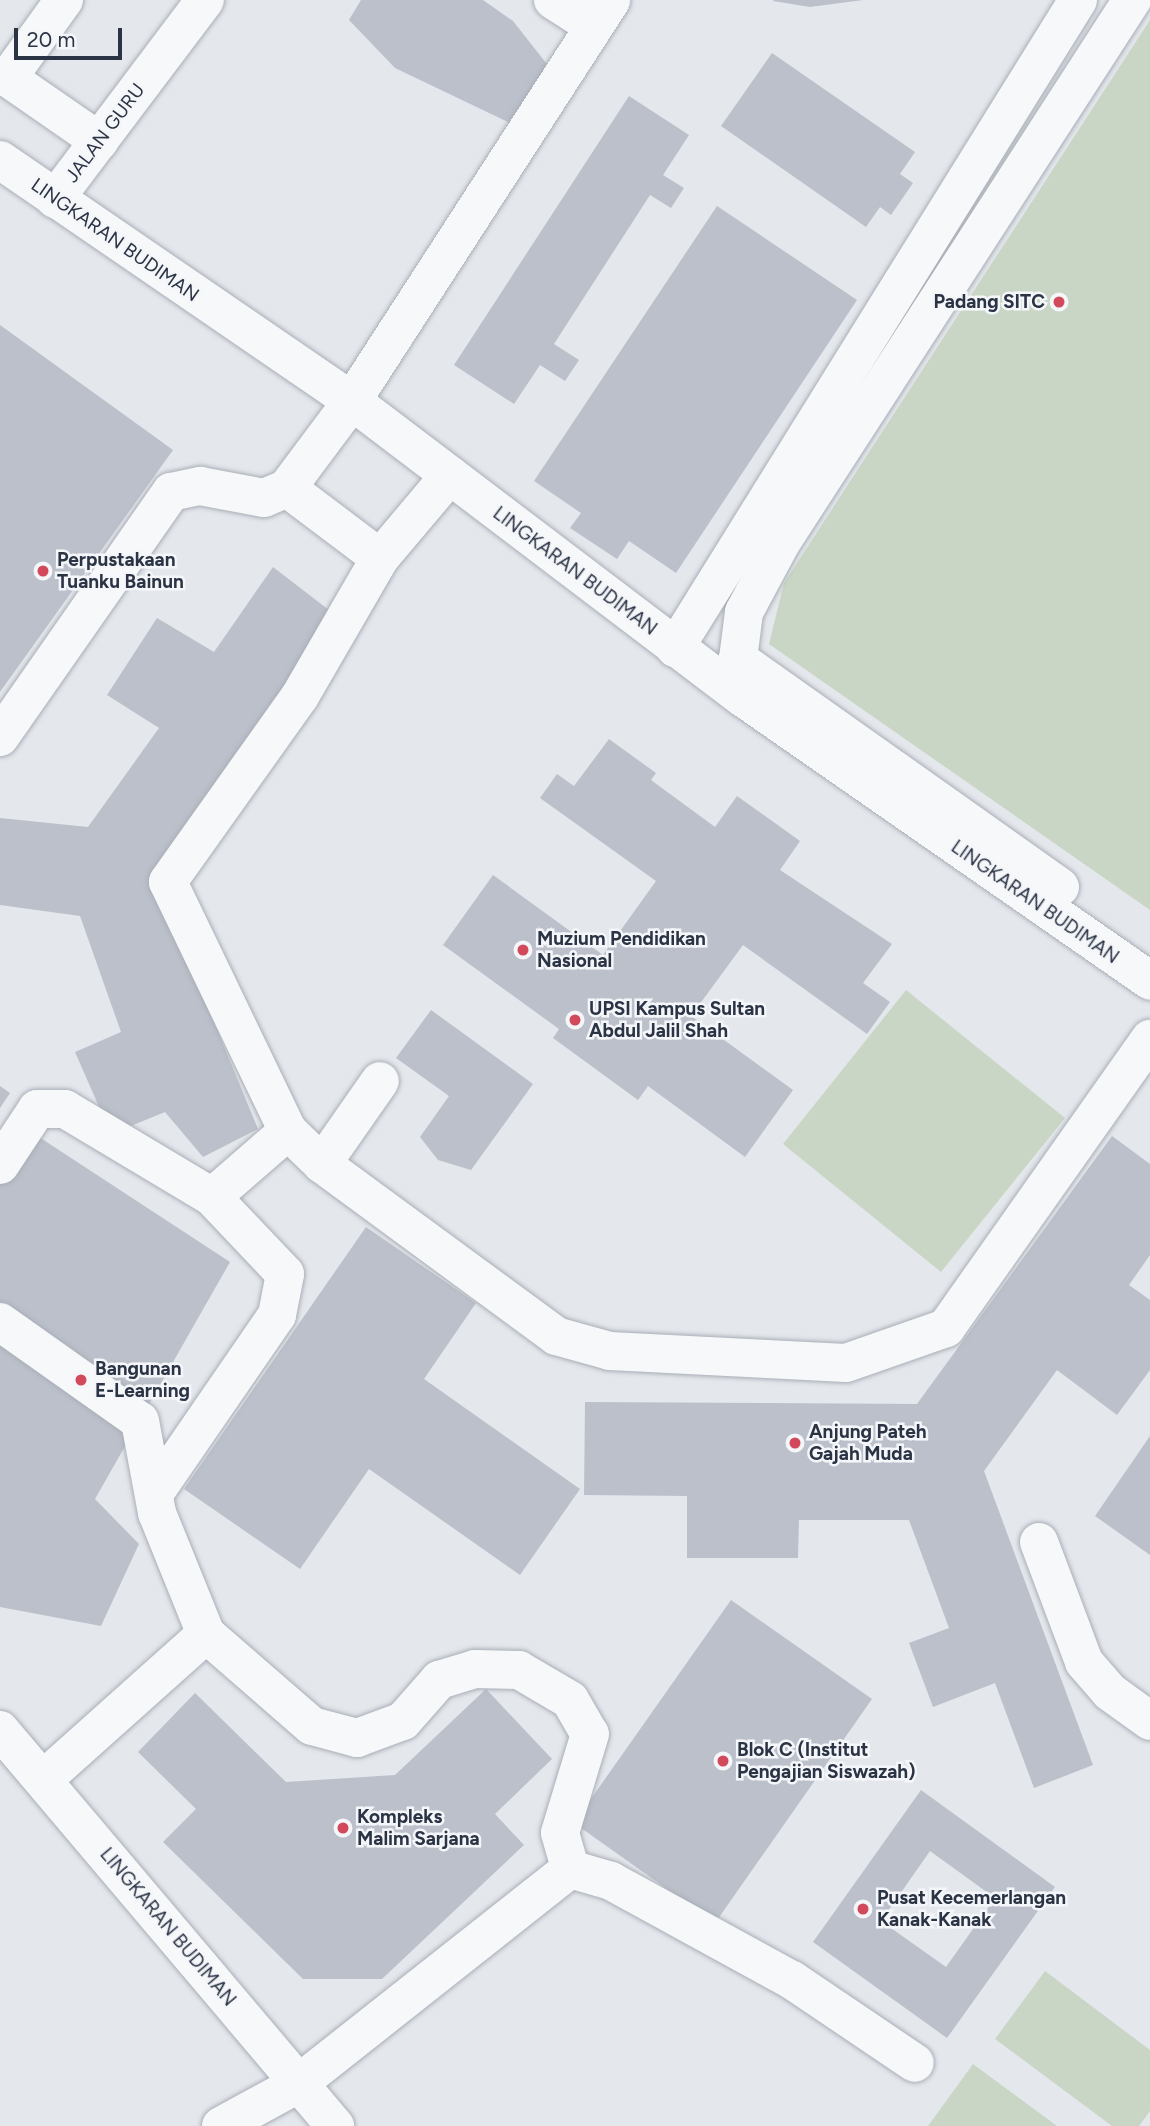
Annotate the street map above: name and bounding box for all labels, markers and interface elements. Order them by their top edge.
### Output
scale bar [18,14,126,58]
text: 20 m [27,27,75,52]
street label: JALAN GURU [60,79,150,187]
street label: LINGKARAN BUDIMAN [27,173,203,307]
place label: Padang SITC [934,291,1045,313]
marker: Padang SITC [1051,294,1067,310]
street label: LINGKARAN BUDIMAN [488,502,662,640]
place label: Perpustakaan Tuanku Bainun [57,549,184,593]
marker: Perpustakaan Tuanku Bainun [35,563,51,579]
street label: LINGKARAN BUDIMAN [947,835,1123,969]
place label: Muzium Pendidikan Nasional [537,928,706,972]
marker: Muzium Pendidikan Nasional [515,942,531,958]
place label: UPSI Kampus Sultan Abdul Jalil Shah [589,998,765,1042]
marker: UPSI Kampus Sultan Abdul Jalil Shah [567,1012,583,1028]
place label: Bangunan E-Learning [95,1358,190,1402]
marker: Bangunan E-Learning [73,1372,89,1388]
place label: Anjung Pateh Gajah Muda [809,1421,927,1465]
marker: Anjung Pateh Gajah Muda [787,1435,803,1451]
place label: Blok C (Institut Pengajian Siswazah) [737,1739,915,1783]
marker: Blok C (Institut Pengajian Siswazah) [715,1753,731,1769]
place label: Kompleks Malim Sarjana [357,1806,480,1850]
marker: Kompleks Malim Sarjana [335,1820,351,1836]
street label: LINGKARAN BUDIMAN [95,1843,241,2011]
place label: Pusat Kecemerlangan Kanak-Kanak [877,1887,1066,1931]
marker: Pusat Kecemerlangan Kanak-Kanak [855,1901,871,1917]

